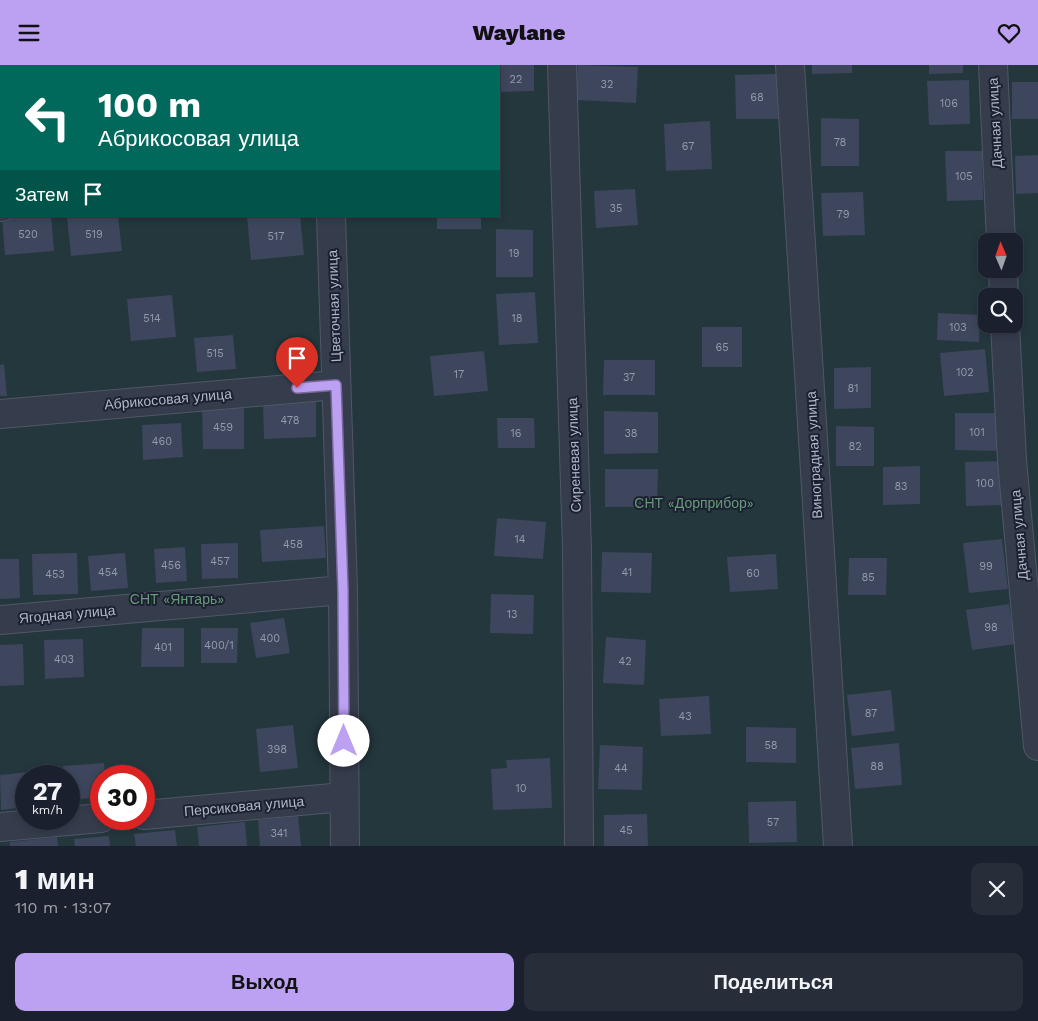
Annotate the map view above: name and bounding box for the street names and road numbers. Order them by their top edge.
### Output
street label: Дачная улица [985,77,1005,169]
street label: Цветочная улица [324,249,344,362]
street label: Абрикосовая улица [104,385,233,413]
street label: Виноградная улица [803,391,825,519]
street label: Сиреневая улица [564,397,584,513]
street label: Дачная улица [1007,489,1031,581]
street label: Ягодная улица [18,602,116,626]
street label: Персиковая улица [183,793,305,819]

